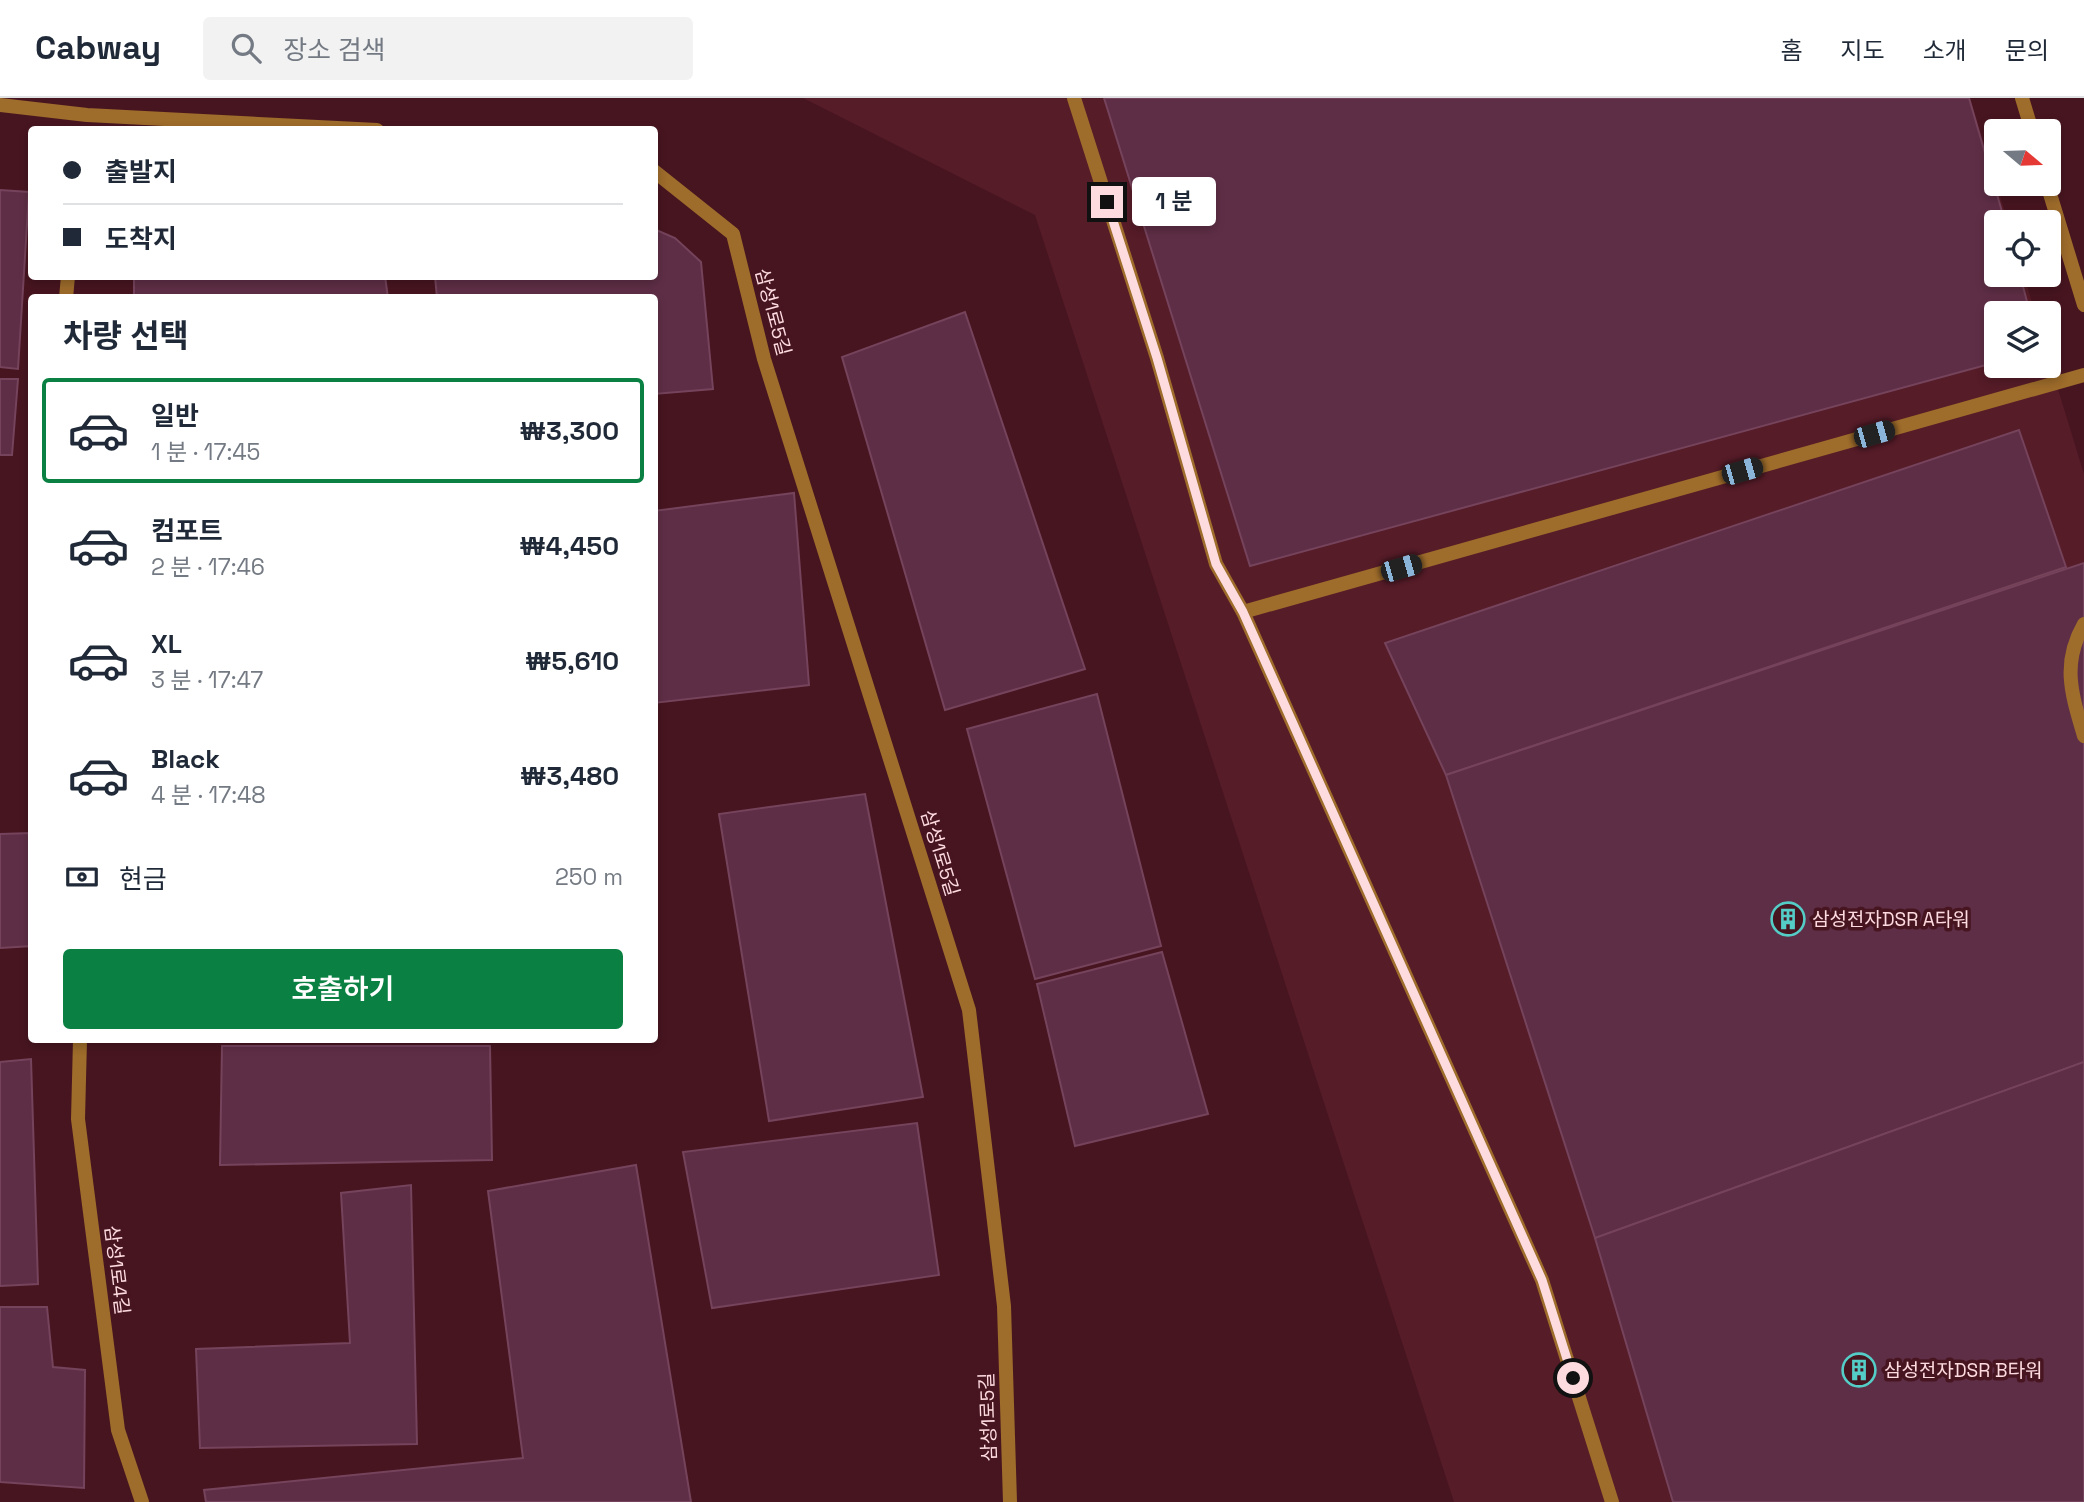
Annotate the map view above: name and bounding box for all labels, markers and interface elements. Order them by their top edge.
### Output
search box [203,17,693,80]
text: Cabway [35,27,161,69]
icon: search [227,29,265,67]
text: 장소 검색 [283,33,386,67]
text: 홈 [1780,35,1802,66]
text: 지도 [1840,35,1885,66]
text: 소개 [1923,35,1967,66]
text: 문의 [2005,35,2049,66]
north arrow [1984,119,2062,196]
map controls [1984,119,2061,378]
text: 출발지 [105,155,177,189]
callout: 1 분 [1132,178,1216,226]
route end [1091,186,1123,218]
text: 1 분 [1155,186,1193,216]
button: locate [1984,210,2061,287]
text: 도착지 [105,222,177,256]
street label: 삼성1로5길 [749,266,797,358]
button: layers [1984,301,2061,378]
text: 차량 선택 [63,316,189,356]
icon: car [67,399,130,462]
text: 일반 [151,399,199,433]
text: ₩3,300 [520,414,619,448]
car [1851,418,1898,450]
text: 1 분 · 17:45 [151,437,260,467]
car [1719,455,1766,487]
icon: car [67,514,130,577]
text: 컴포트 [151,514,223,548]
text: ₩4,450 [519,529,619,563]
text: 2 분 · 17:46 [151,552,265,582]
car [1378,552,1425,584]
text: XL [151,627,182,661]
icon: car [67,629,130,692]
text: ₩5,610 [525,644,619,678]
text: 3 분 · 17:47 [151,665,263,695]
text: Black [151,742,220,776]
icon: car [67,744,130,807]
text: ₩3,480 [520,759,619,793]
text: 4 분 · 17:48 [151,780,266,810]
street label: 삼성1로5길 [915,807,965,899]
icon: cash [63,858,101,896]
text: 현금 [119,862,167,896]
text: 250 m [555,862,623,892]
building icon: 삼성전자DSR A타워 [1769,900,1807,938]
place label: 삼성전자DSR A타워 [1812,907,1970,932]
button: 호출하기 [63,949,623,1029]
street label: 삼성1로4길 [99,1224,135,1316]
building icon: 삼성전자DSR B타워 [1840,1351,1878,1389]
place label: 삼성전자DSR B타워 [1884,1358,2043,1383]
route start [1557,1362,1589,1394]
street label: 삼성1로5길 [974,1372,1002,1462]

